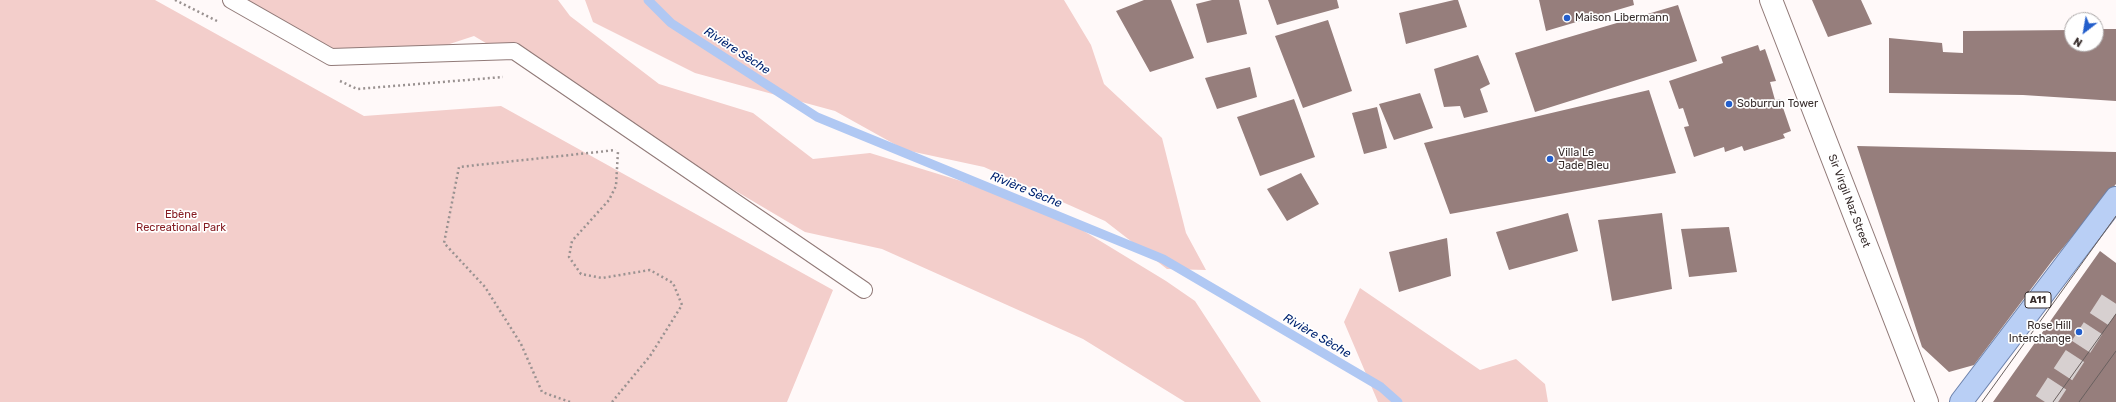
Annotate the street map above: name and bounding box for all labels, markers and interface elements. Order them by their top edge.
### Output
place label: Maison Libermann [1575,11,1669,25]
north arrow [2064,12,2104,52]
marker: Maison Libermann [1562,13,1572,23]
water label: Rivière Sèche [701,24,773,78]
text: N [2071,34,2085,49]
place label: Soburrun Tower [1737,97,1818,111]
marker: Soburrun Tower [1724,99,1734,109]
place label: Villa Le Jade Bleu [1558,146,1609,172]
street label: Sir Virgil Naz Street [1825,153,1873,249]
marker: Villa Le Jade Bleu [1545,154,1555,164]
water label: Rivière Sèche [988,169,1064,211]
park label: Ebène Recreational Park [136,208,226,234]
road number: A11 [2025,292,2051,308]
water label: Rivière Sèche [1281,311,1353,361]
place label: Rose Hill Interchange [2009,319,2071,345]
marker: Rose Hill Interchange [2074,327,2084,337]

